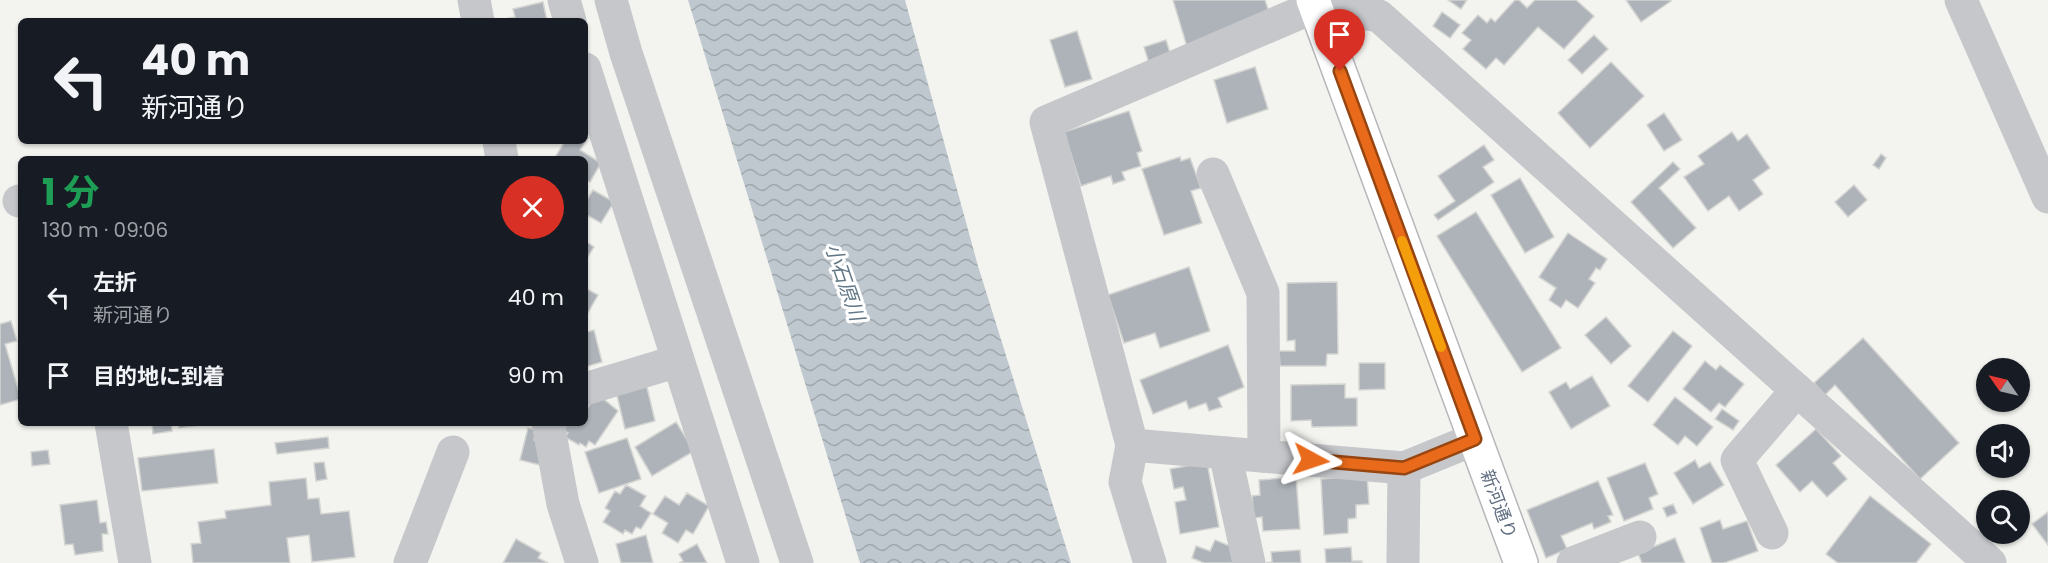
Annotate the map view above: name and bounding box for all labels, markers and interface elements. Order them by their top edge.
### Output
pin [1314,9,1365,71]
icon: arrive [1323,18,1356,51]
text: 40 m [141,31,250,90]
icon: left [42,42,120,120]
text: 新河通り [141,89,249,126]
text: 1 分 [42,167,99,218]
button: close [501,176,564,239]
text: 130 m · 09:06 [42,216,168,244]
water label: 小石原川 [819,240,872,326]
text: 左折 [93,267,137,298]
icon: left [42,281,75,314]
text: 40 m [508,282,564,313]
text: 新河通り [93,301,173,329]
north arrow [1976,358,2030,412]
map controls [1976,358,2030,544]
icon: arrive [42,359,75,392]
text: 90 m [508,360,564,391]
text: 目的地に到着 [93,361,225,392]
button: sound [1976,424,2030,478]
position arrow [1279,428,1343,492]
street label: 新河通り [1475,466,1523,542]
button: search [1976,490,2030,544]

